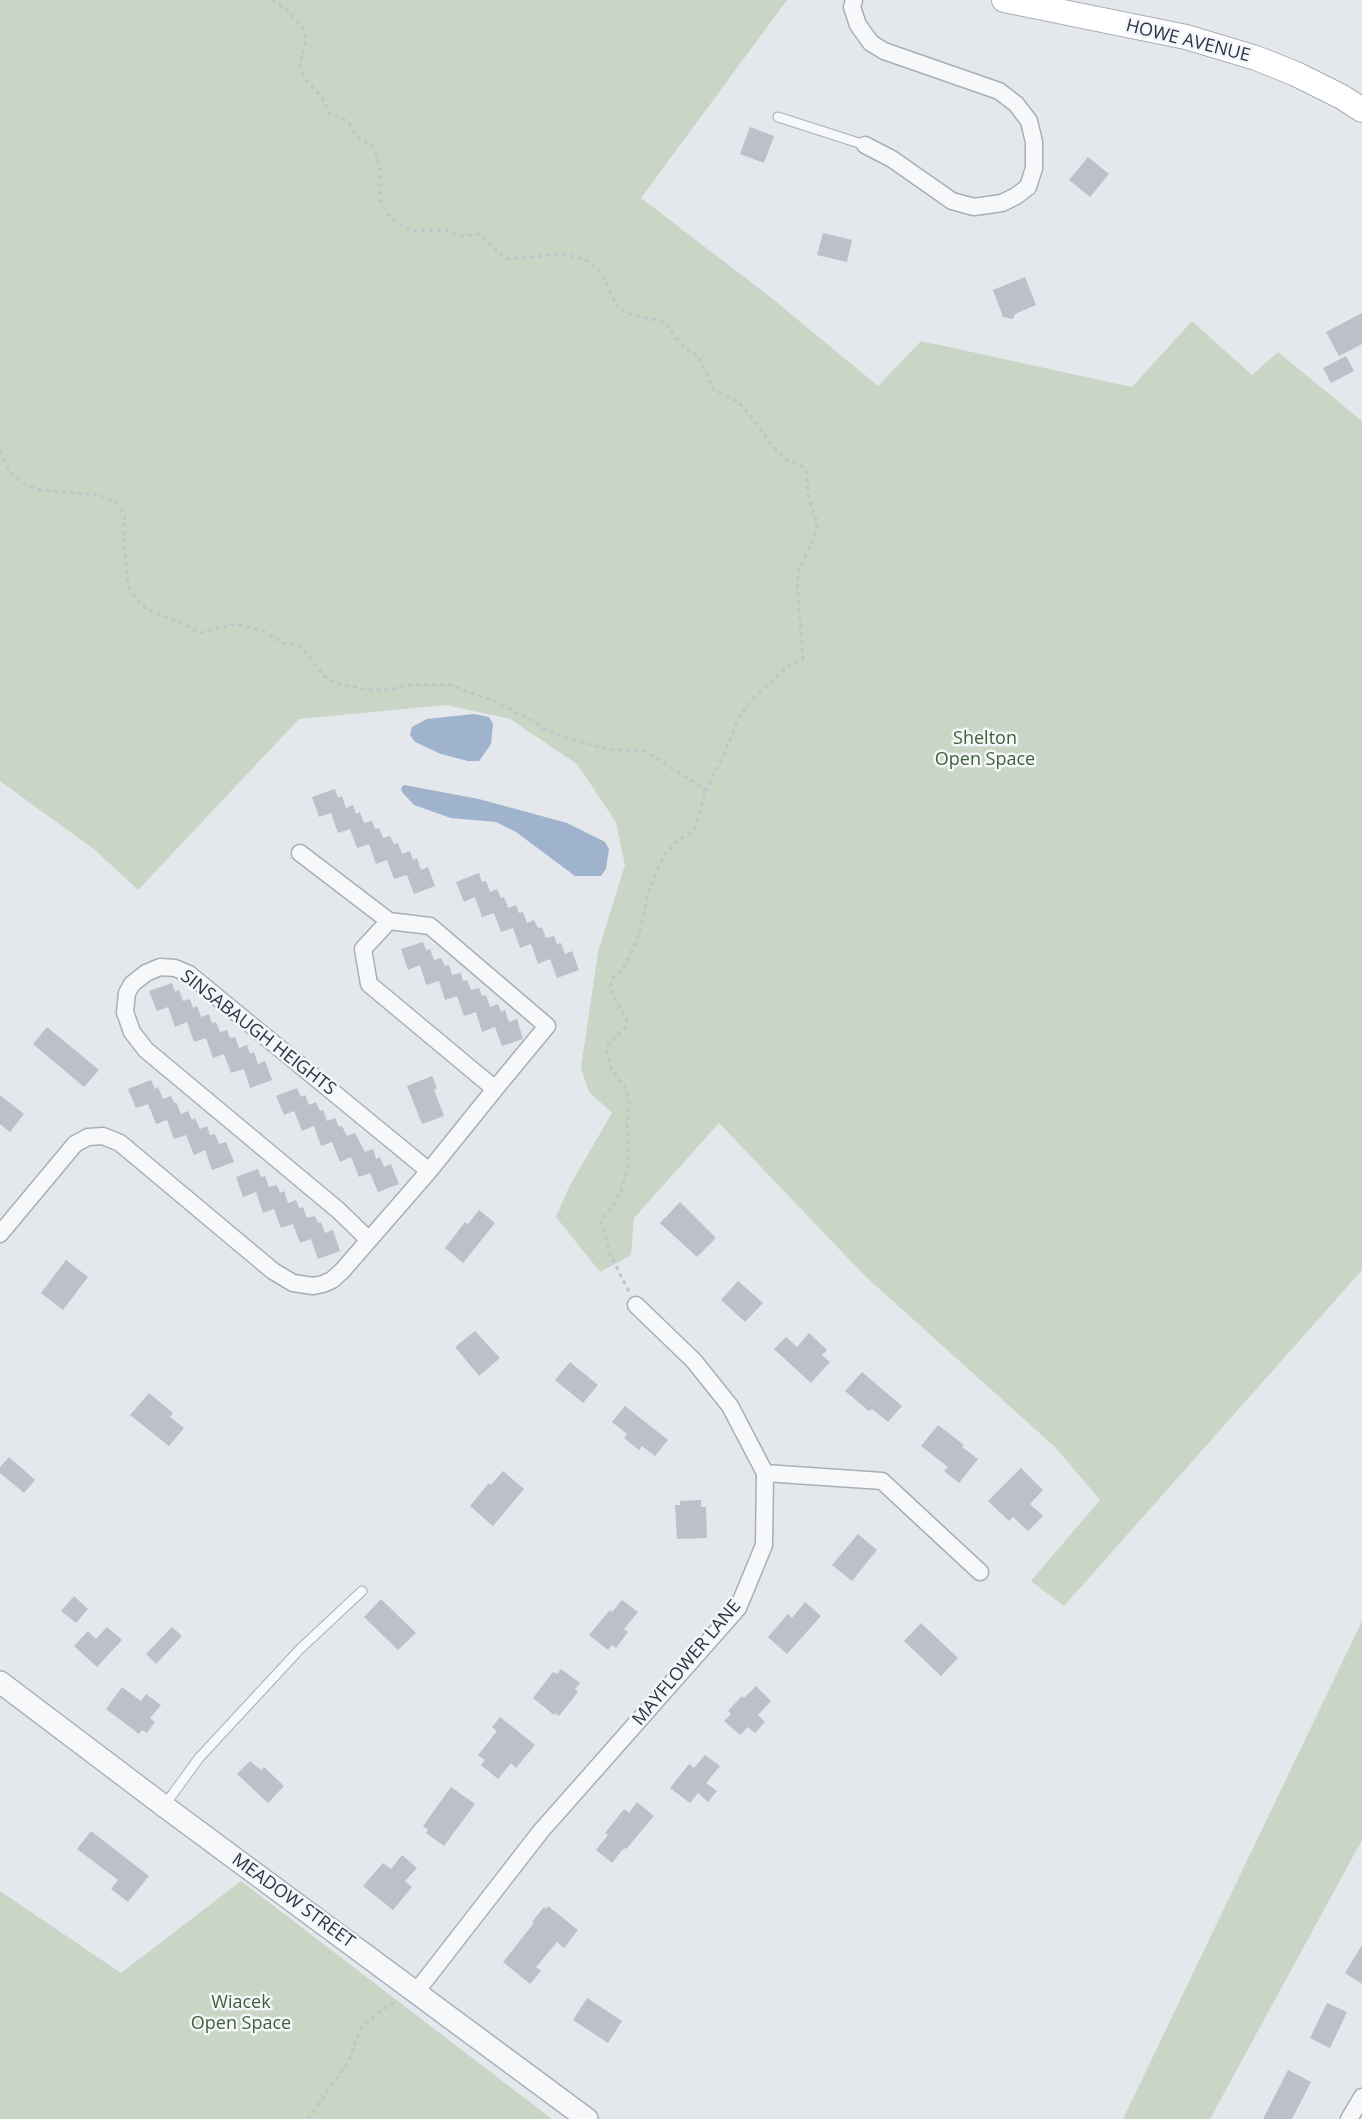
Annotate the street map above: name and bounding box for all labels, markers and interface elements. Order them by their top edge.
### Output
street label: HOWE AVENUE [1124,15,1252,67]
park label: Shelton Open Space [935,728,1035,771]
street label: SINSABAUGH HEIGHTS [176,966,340,1100]
street label: MAYFLOWER LANE [628,1596,746,1730]
street label: MEADOW STREET [227,1849,359,1953]
park label: Wiacek Open Space [191,1992,291,2035]

